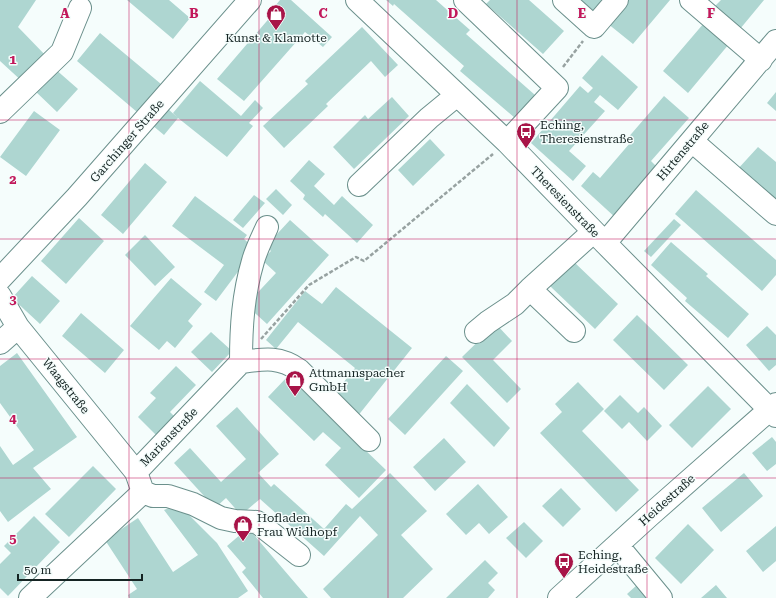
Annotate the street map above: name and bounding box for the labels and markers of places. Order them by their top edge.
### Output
shop icon: Kunst & Klamotte [265,3,287,31]
place label: Kunst & Klamotte [225,31,327,45]
place label: Eching, Theresienstraße [540,118,634,146]
bus stop icon: Eching, Theresienstraße [515,121,537,149]
place label: Attmannspacher GmbH [309,366,405,394]
shop icon: Attmannspacher GmbH [284,369,306,397]
place label: Hofladen Frau Widhopf [257,511,337,539]
shop icon: Hofladen Frau Widhopf [232,514,254,542]
place label: Eching, Heidestraße [578,548,649,576]
bus stop icon: Eching, Heidestraße [553,551,575,579]

